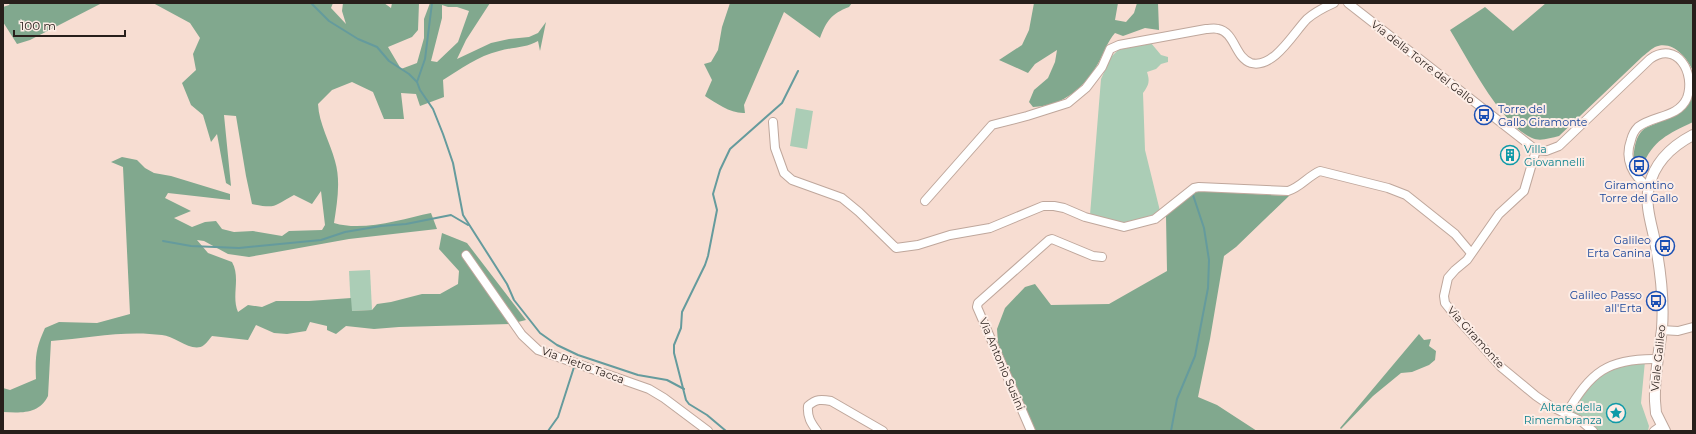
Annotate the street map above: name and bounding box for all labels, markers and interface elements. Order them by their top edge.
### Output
scale bar [14,12,125,38]
street label: Via della Torre del Gallo [1368,17,1478,107]
text: 100 m [20,18,56,33]
place label: Torre del Gallo Giramonte [1498,102,1588,129]
bus stop icon: Torre del Gallo Giramonte [1473,104,1495,126]
place label: Villa Giovannelli [1524,142,1585,169]
building icon: Villa Giovannelli [1499,144,1521,166]
bus stop icon: Giramontino Torre del Gallo [1628,155,1650,177]
place label: Giramontino Torre del Gallo [1600,178,1678,205]
place label: Galileo Erta Canina [1587,233,1651,260]
bus stop icon: Galileo Erta Canina [1654,235,1676,257]
place label: Galileo Passo all'Erta [1570,288,1642,315]
bus stop icon: Galileo Passo all'Erta [1645,290,1667,312]
street label: Via Giramonte [1444,303,1508,371]
street label: Via Antonio Susini [976,316,1028,412]
street label: Viale Galileo [1648,324,1668,392]
street label: Via Pietro Tacca [540,344,626,386]
place label: Altare della Rimembranza [1524,400,1602,427]
place icon: Altare della Rimembranza [1605,402,1627,424]

